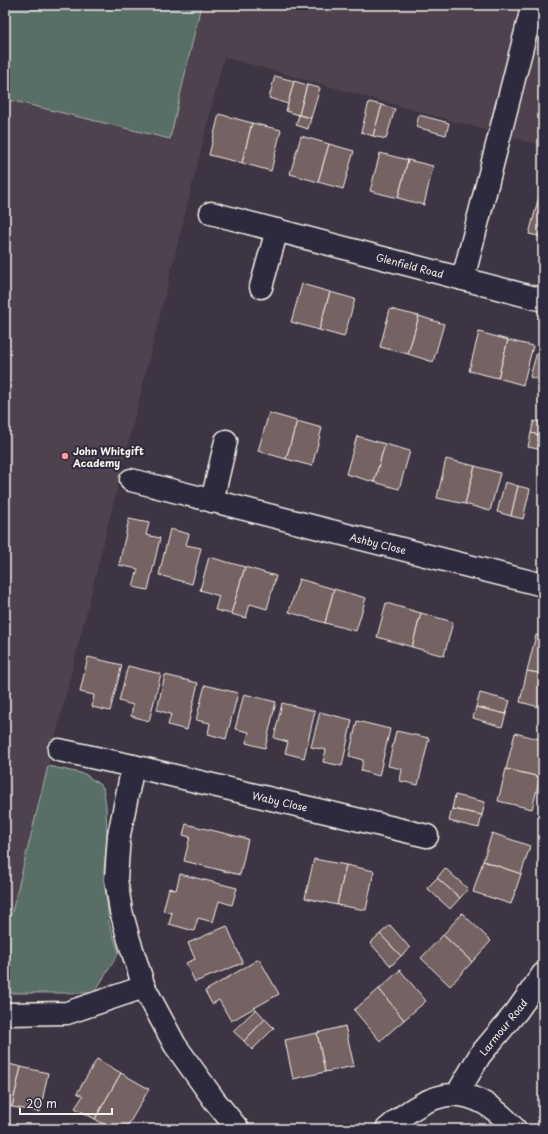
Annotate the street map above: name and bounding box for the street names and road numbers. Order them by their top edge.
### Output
street label: Glenfield Road [375,249,446,281]
street label: Ashby Close [348,529,408,558]
street label: Waby Close [251,787,309,816]
street label: Larmour Road [475,995,531,1059]

